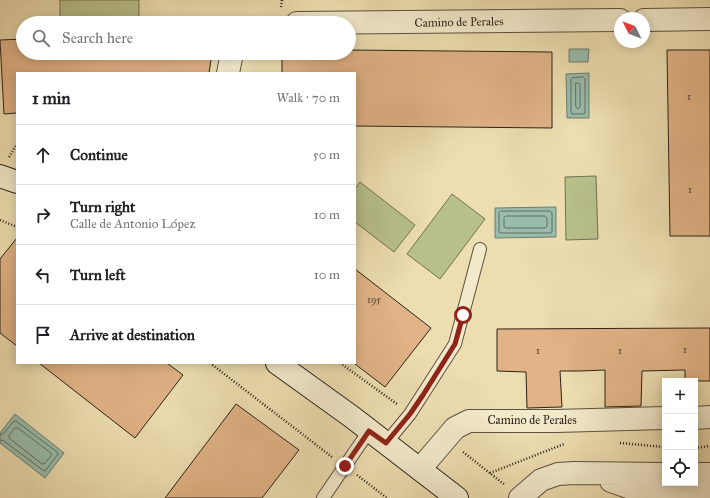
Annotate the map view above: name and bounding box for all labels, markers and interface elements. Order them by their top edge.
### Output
north arrow [614,12,650,48]
street label: Camino de Perales [414,14,504,30]
search box [16,16,356,60]
icon: search [30,27,52,49]
text: Search here [62,29,133,47]
text: 1 min [32,88,71,109]
text: Walk · 70 m [277,90,340,106]
house number: 1 [687,91,691,103]
icon: ahead [32,144,54,166]
text: Continue [70,146,128,164]
text: 50 m [313,147,340,163]
house number: 1 [688,184,692,196]
text: Turn right [70,198,135,216]
icon: right [32,204,54,226]
text: 10 m [314,207,340,223]
text: Calle de Antonio López [70,216,195,232]
icon: left [32,264,54,286]
text: Turn left [70,266,126,284]
text: 10 m [314,267,340,283]
house number: 195 [367,294,381,306]
route start [454,306,472,324]
icon: arrive [32,324,54,346]
text: Arrive at destination [70,326,195,344]
house number: 1 [683,344,687,356]
house number: 1 [536,345,540,357]
house number: 1 [618,345,622,357]
map controls [662,378,698,486]
button: + [662,378,698,414]
street label: Camino de Perales [487,413,577,427]
button: − [662,414,698,450]
button: locate [662,450,698,486]
route end [336,457,354,475]

